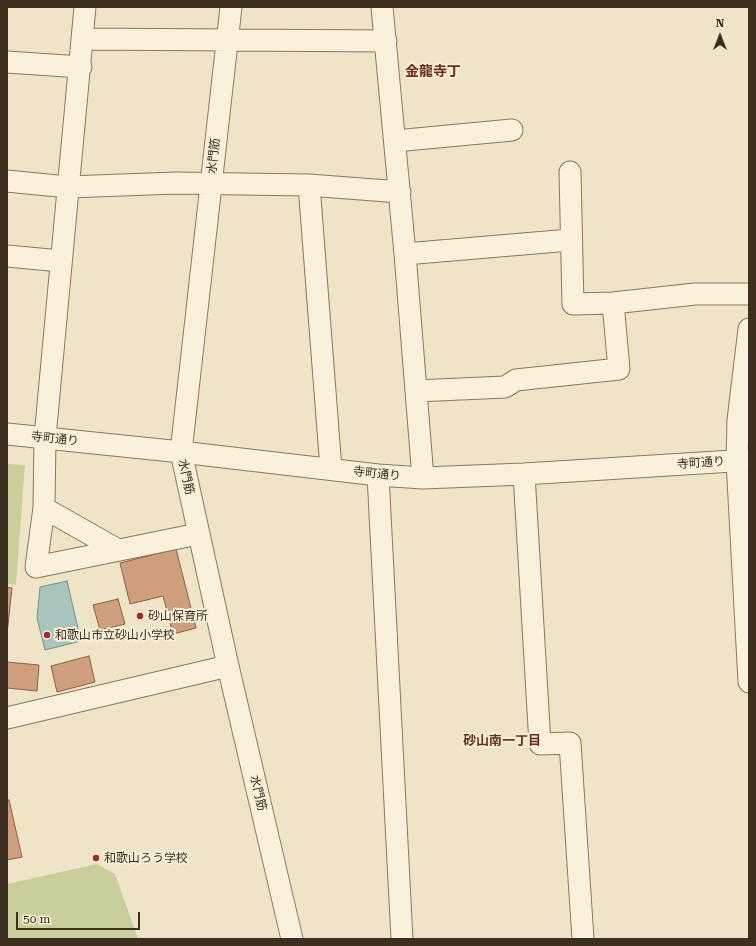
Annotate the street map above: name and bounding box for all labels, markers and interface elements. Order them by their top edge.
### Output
north arrow [700,16,740,56]
text: N [716,17,724,30]
district label: 金龍寺丁 [405,64,461,80]
street label: 水門筋 [205,137,223,175]
street label: 寺町通り [30,429,80,449]
street label: 寺町通り [677,454,725,472]
street label: 水門筋 [175,458,197,496]
street label: 寺町通り [352,464,402,484]
place label: 砂山保育所 [148,609,208,623]
marker: 砂山保育所 [135,611,145,621]
place label: 和歌山市立砂山小学校 [55,628,175,642]
marker: 和歌山市立砂山小学校 [42,630,52,640]
district label: 砂山南一丁目 [463,733,541,749]
street label: 水門筋 [247,774,269,812]
place label: 和歌山ろう学校 [104,851,188,865]
marker: 和歌山ろう学校 [91,853,101,863]
scale bar [18,904,142,930]
text: 50 m [23,912,50,926]

